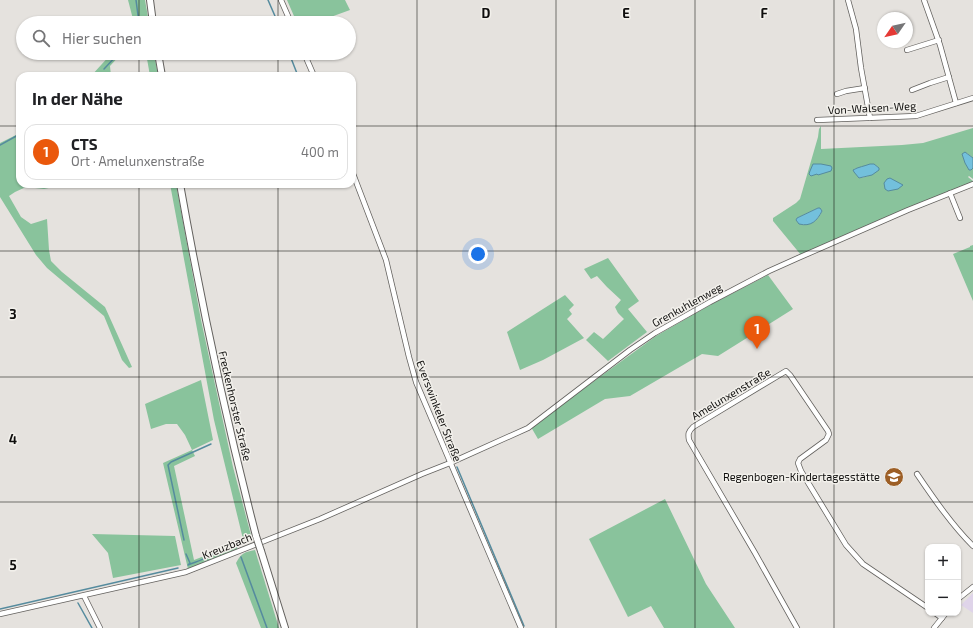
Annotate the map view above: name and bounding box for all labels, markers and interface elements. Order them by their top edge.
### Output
text: D [482,5,491,21]
text: E [622,5,630,21]
text: F [760,5,768,21]
north arrow [877,12,913,48]
search box [16,16,356,60]
icon: search [30,27,52,49]
text: Hier suchen [62,29,142,47]
text: In der Nähe [32,88,123,108]
street label: Von-Walsen-Weg [828,99,916,116]
text: CTS [71,135,98,153]
text: 1 [43,144,49,160]
text: 400 m [301,144,339,160]
text: Ort · Amelunxenstraße [71,153,205,169]
your location [468,244,488,264]
street label: Grenkuhlenweg [649,280,724,329]
text: 3 [9,306,17,322]
pin: 1 [744,316,770,349]
street label: Freckenhorster Straße [217,350,254,462]
street label: Everswinkeler Straße [414,358,465,463]
street label: Amelunxenstraße [689,365,773,422]
text: 4 [9,431,17,447]
school or university icon: Regenbogen-Kindertagesstätte [883,466,905,488]
place label: Regenbogen-Kindertagesstätte [723,470,880,483]
street label: Kreuzbach [200,530,254,561]
map controls [925,544,961,616]
button: + [925,544,961,580]
text: 5 [9,557,17,573]
button: − [925,580,961,616]

